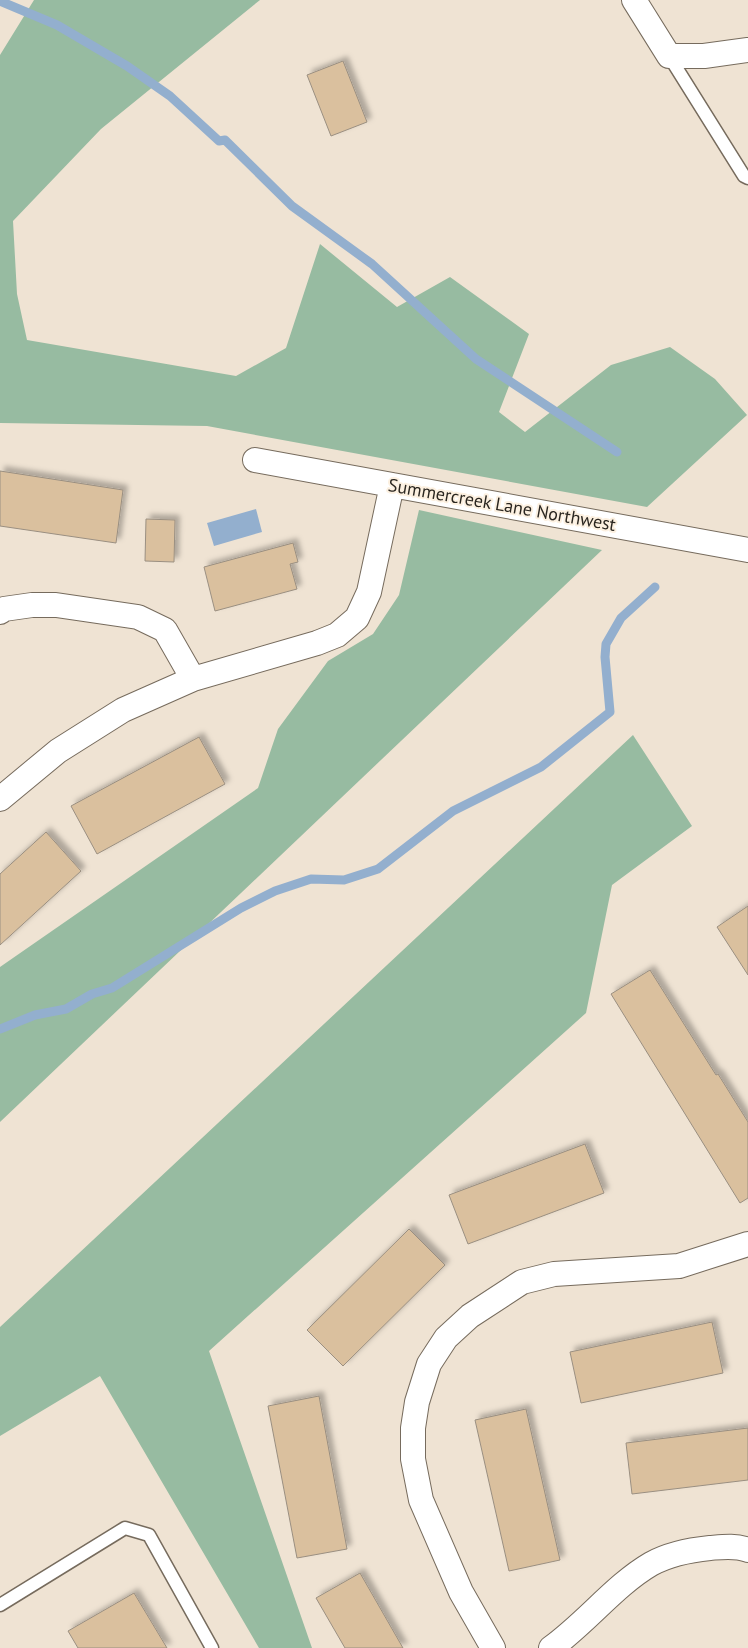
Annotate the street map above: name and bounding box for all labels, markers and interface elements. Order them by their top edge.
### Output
street label: Summercreek Lane Northwest [386,473,618,536]

